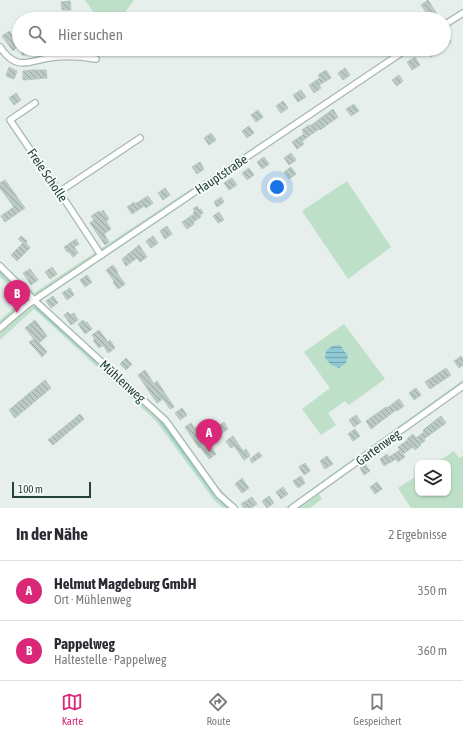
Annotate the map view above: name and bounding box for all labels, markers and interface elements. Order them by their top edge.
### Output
search box [12,12,451,56]
icon: search [26,23,48,45]
text: Hier suchen [58,26,123,43]
street label: Freie Scholle [24,146,71,205]
street label: Hauptstraße [192,151,250,197]
your location [267,177,287,197]
pin: B [4,280,30,313]
street label: Mühlenweg [97,357,149,406]
pin: A [196,419,222,452]
street label: Gartenweg [353,426,404,469]
map controls [415,460,451,496]
button: layers [415,460,451,496]
scale bar [12,480,91,499]
text: 100 m [18,483,43,495]
text: In der Nähe [16,524,88,544]
text: 2 Ergebnisse [388,527,447,542]
text: Helmut Magdeburg GmbH [54,575,196,592]
text: A [26,583,32,598]
text: 350 m [418,583,447,598]
text: Ort · Mühlenweg [54,592,131,607]
text: Pappelweg [54,635,115,652]
text: B [26,643,32,658]
text: 360 m [418,643,447,658]
text: Haltestelle · Pappelweg [54,652,167,667]
tab: Karte [61,691,83,727]
tab: Route [206,691,230,727]
tab: Gespeichert [353,691,402,727]

